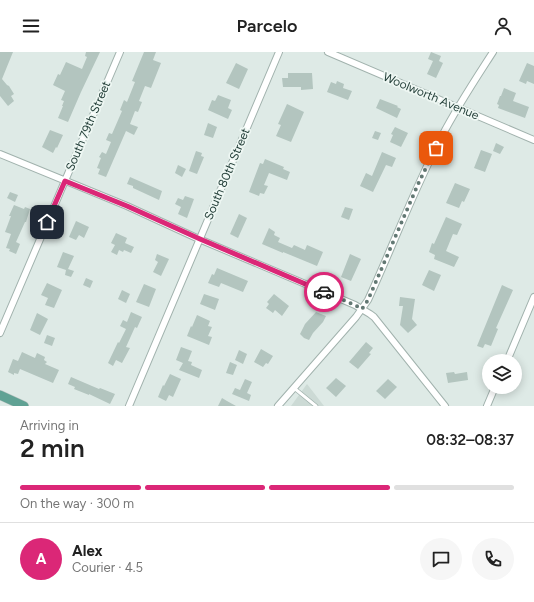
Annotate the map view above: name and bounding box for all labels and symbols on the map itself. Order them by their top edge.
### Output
street label: Woolworth Avenue [381,70,481,123]
street label: South 79th Street [63,79,113,173]
street label: South 80th Street [201,126,253,222]
pin [419,131,453,165]
pin [30,205,64,239]
courier [304,272,344,312]

